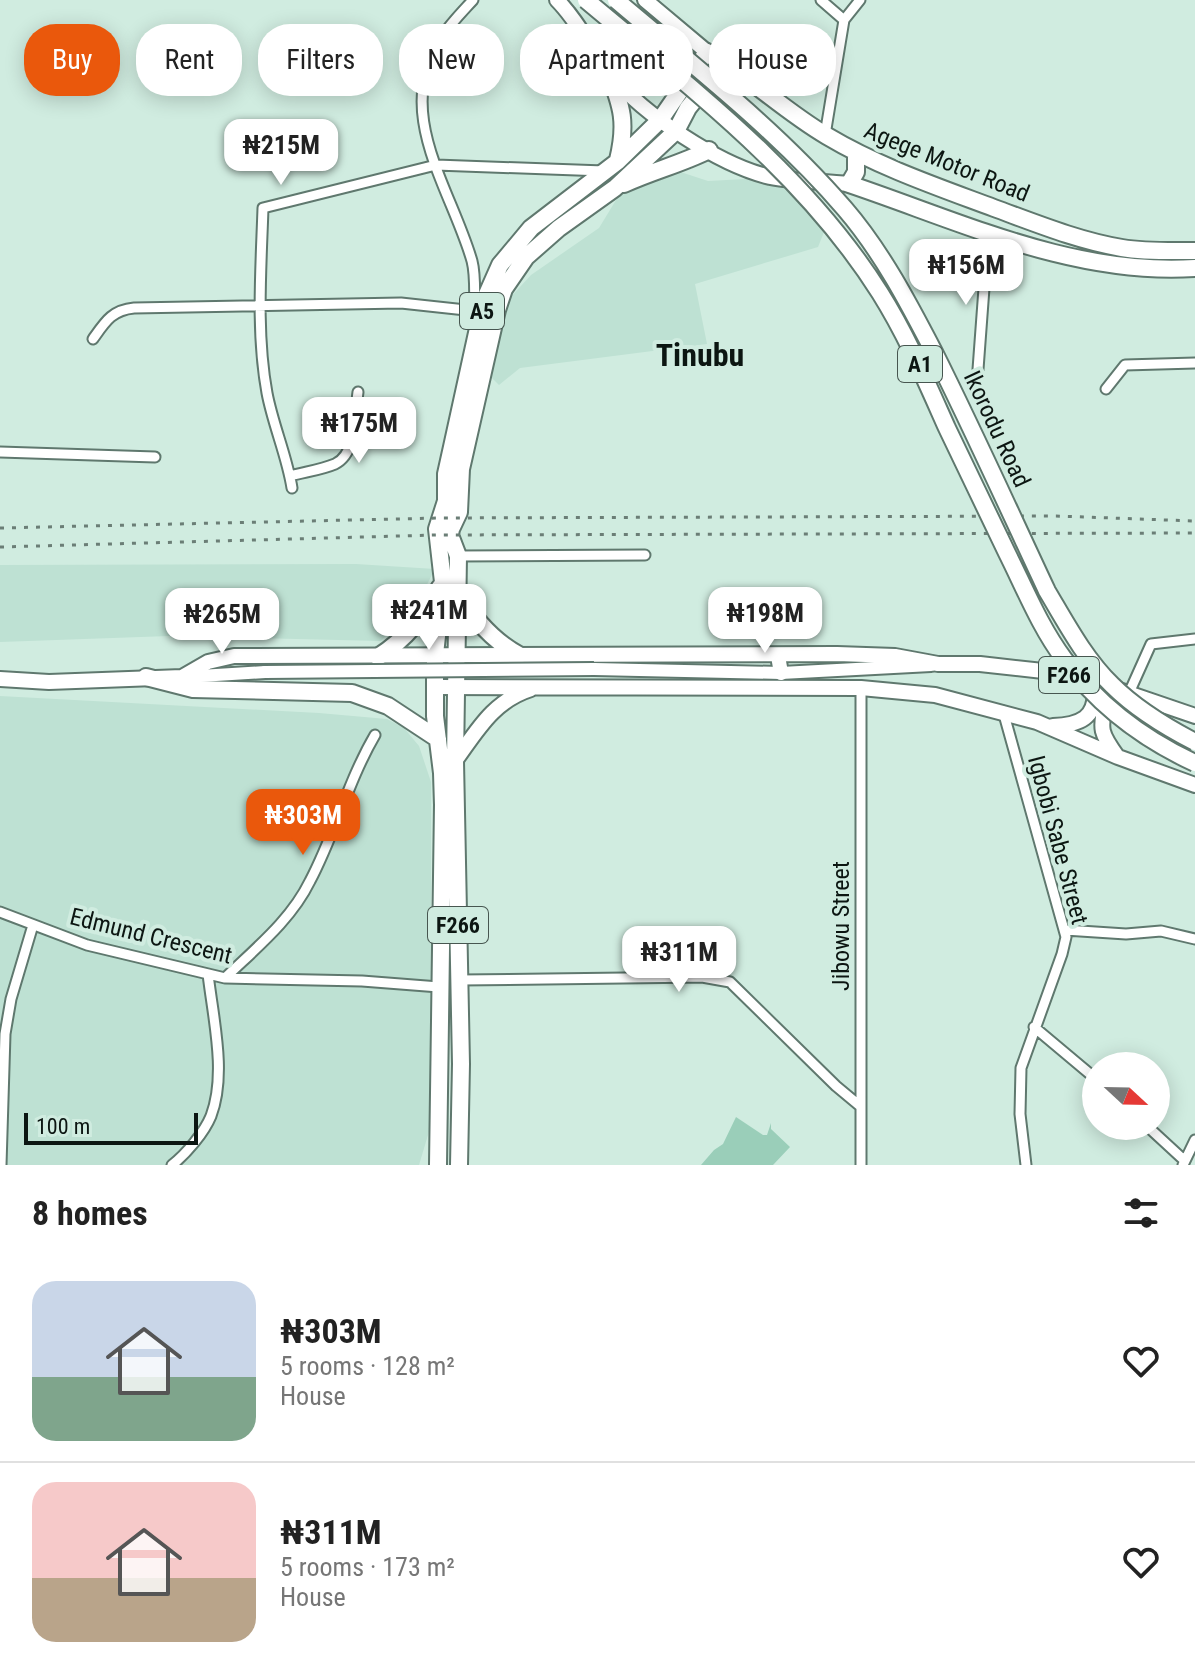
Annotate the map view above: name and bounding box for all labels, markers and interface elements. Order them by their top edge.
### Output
chip: Buy [24,24,120,96]
chip: Rent [136,24,242,96]
chip: Filters [258,24,383,96]
chip: New [399,24,504,96]
chip: Apartment [520,24,693,96]
chip: House [709,24,836,96]
street label: Agege Motor Road [860,116,1034,208]
pin: ₦215M [225,119,337,187]
text: ₦215M [242,130,320,160]
pin: ₦156M [910,239,1022,307]
text: ₦156M [927,250,1005,280]
road number: A5 [460,293,504,329]
district label: Tinubu [656,336,744,374]
road number: A1 [898,346,942,382]
street label: Ikorodu Road [958,366,1036,492]
pin: ₦175M [303,397,415,465]
text: ₦175M [320,408,398,438]
pin: ₦241M [373,584,485,652]
pin: ₦198M [709,587,821,655]
pin: ₦265M [166,588,278,656]
text: ₦241M [390,595,468,625]
text: ₦198M [726,598,804,628]
text: ₦265M [183,599,261,629]
road number: F266 [1039,657,1099,693]
street label: Igbobi Sabe Street [1022,753,1094,927]
pin: ₦303M [247,789,359,857]
text: ₦303M [264,800,342,830]
street label: Jibowu Street [827,861,855,991]
street label: Edmund Crescent [67,902,235,970]
road number: F266 [428,907,488,943]
pin: ₦311M [623,926,735,994]
text: ₦311M [640,937,718,967]
north arrow [1082,1052,1170,1140]
map controls [1082,1052,1170,1140]
scale bar [24,1109,198,1145]
text: 100 m [36,1114,90,1139]
icon: filters [1119,1191,1163,1235]
text: 8 homes [32,1193,148,1233]
text: ₦303M [280,1311,382,1351]
icon: home [96,1313,192,1409]
icon: heart [1119,1339,1163,1383]
text: 5 rooms · 128 m² [280,1351,455,1381]
text: House [280,1381,346,1411]
text: ₦311M [280,1512,382,1552]
icon: home [96,1514,192,1610]
icon: heart [1119,1540,1163,1584]
text: 5 rooms · 173 m² [280,1552,455,1582]
text: House [280,1582,346,1612]

